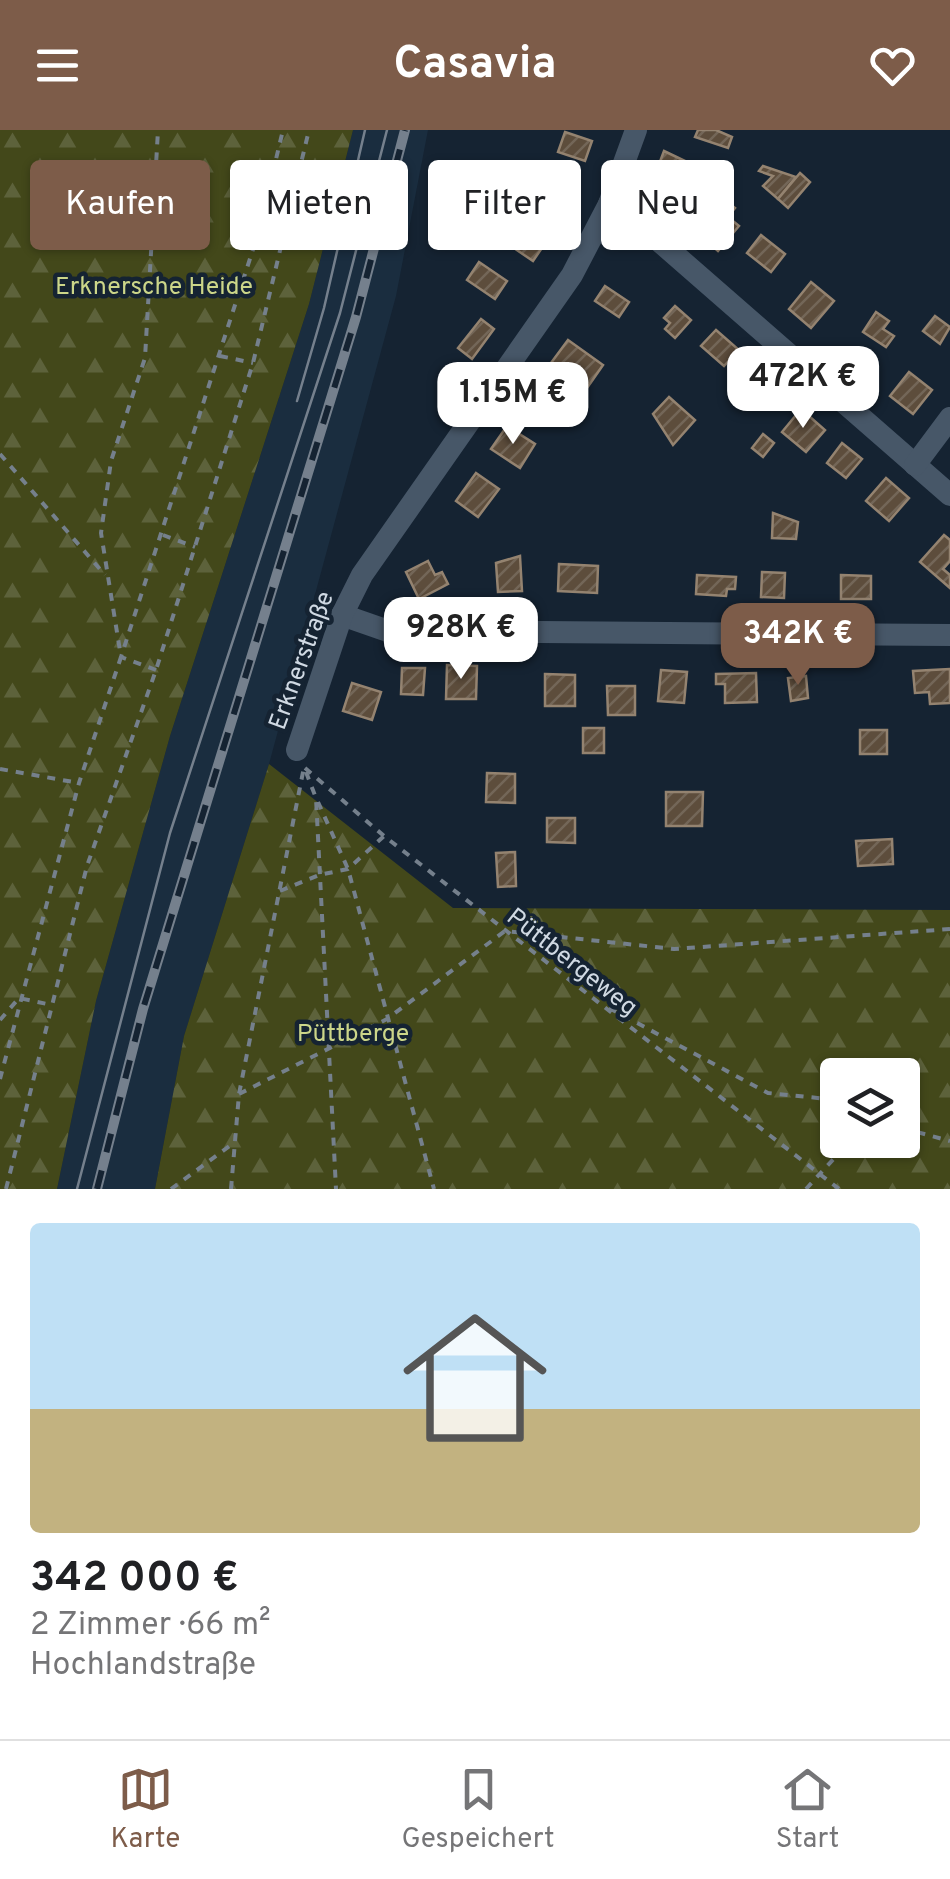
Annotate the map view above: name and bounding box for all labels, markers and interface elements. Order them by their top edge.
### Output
text: Casavia [393,37,557,94]
icon: menu [30,38,85,93]
icon: heart [865,38,920,93]
chip: Kaufen [30,160,210,250]
chip: Mieten [230,160,408,250]
chip: Filter [428,160,581,250]
chip: Neu [601,160,734,250]
park label: Erknersche Heide [55,272,253,304]
pin: 472K € [722,346,884,431]
text: 472K € [749,358,857,398]
pin: 1.15M € [421,362,605,447]
text: 1.15M € [459,374,567,414]
street label: Erknerstraße [263,587,343,735]
pin: 928K € [380,597,542,682]
pin: 342K € [717,603,879,688]
text: 928K € [406,609,516,649]
text: 342K € [743,615,853,655]
street label: Püttbergeweg [499,902,643,1025]
park label: Püttberge [297,1019,409,1051]
map controls [820,1058,920,1158]
button: layers [820,1058,920,1158]
icon: home [385,1288,565,1468]
text: 342 000 € [30,1553,239,1606]
text: 2 Zimmer · 66 m² [30,1606,271,1646]
text: Hochlandstraße [30,1646,256,1686]
tab: Karte [111,1762,180,1858]
tab: Gespeichert [401,1762,555,1858]
tab: Start [776,1762,839,1858]

